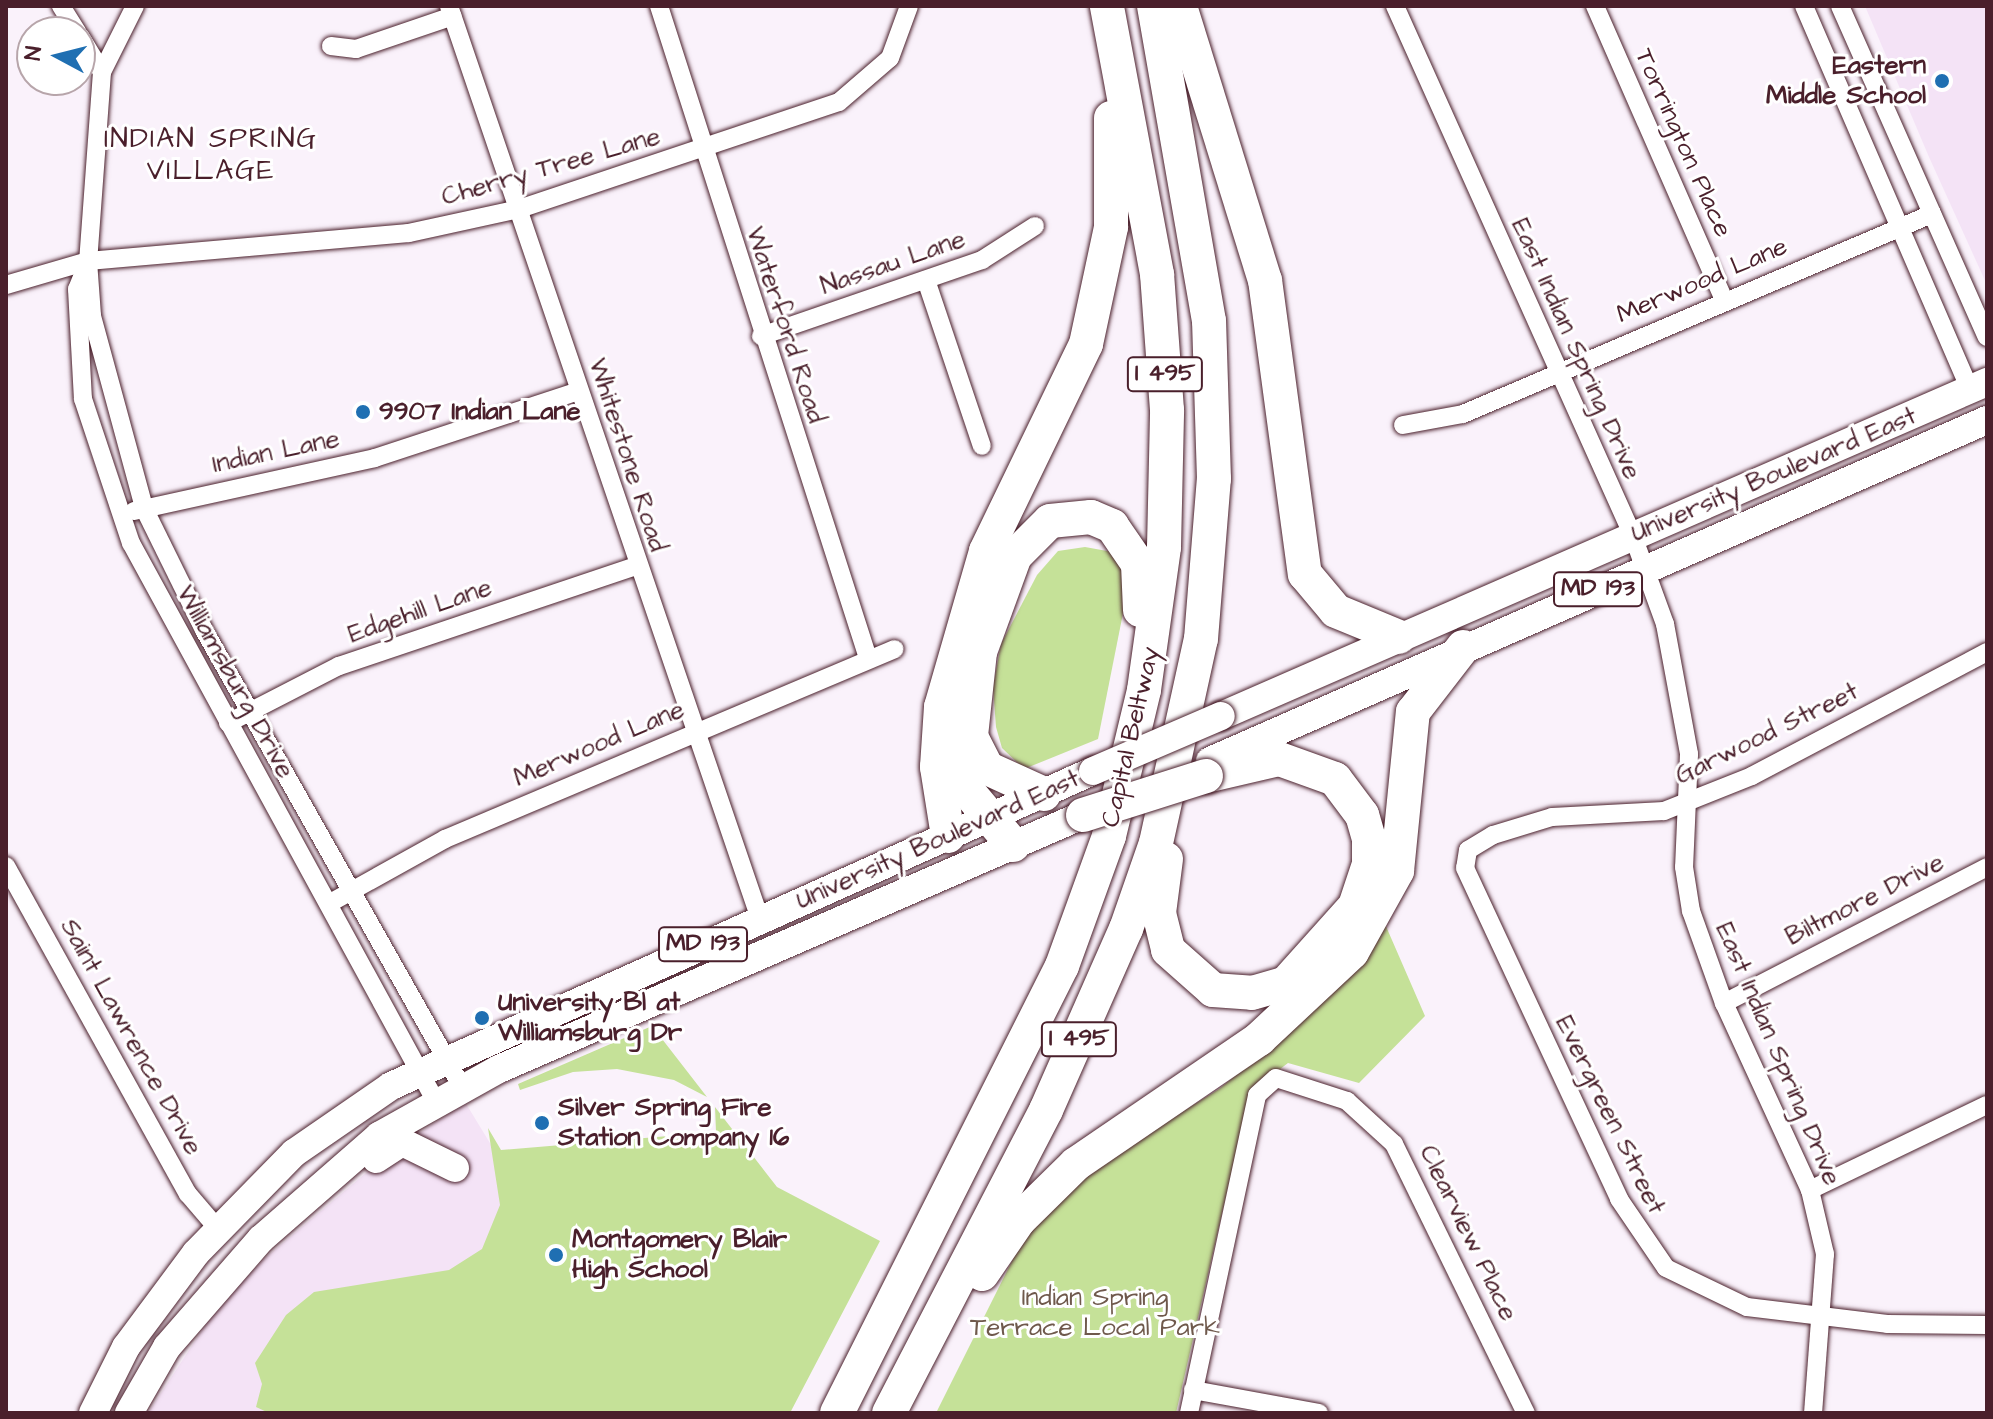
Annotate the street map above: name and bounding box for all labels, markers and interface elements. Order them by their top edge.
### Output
north arrow [16,16,96,96]
street label: Torrington Place [1628,44,1738,242]
text: N [17,45,50,62]
place label: Eastern Middle School [1766,50,1926,112]
marker: Eastern Middle School [1933,72,1951,90]
street label: Cherry Tree Lane [438,121,664,213]
district label: INDIAN SPRING VILLAGE [104,122,318,188]
street label: East Indian Spring Drive [1504,214,1648,484]
street label: Waterford Road [739,223,831,427]
street label: Nassau Lane [817,224,969,302]
street label: Merwood Lane [1612,231,1792,331]
street label: Whitestone Road [581,354,673,556]
road number: I 495 [1125,354,1205,394]
place label: 9907 Indian Lane [379,396,581,428]
street label: University Boulevard East [1627,401,1921,549]
marker: 9907 Indian Lane [354,403,372,421]
street label: Indian Lane [210,423,342,481]
road number: MD 193 [1552,569,1644,609]
street label: Edgehill Lane [344,572,496,650]
street label: Williamsburg Drive [169,580,301,784]
street label: Capital Beltway [1095,644,1167,830]
street label: Garwood Street [1670,676,1864,792]
street label: Merwood Lane [509,694,689,794]
street label: University Boulevard East [791,763,1085,917]
street label: Biltmore Drive [1781,847,1949,953]
street label: Saint Lawrence Drive [53,914,209,1160]
street label: East Indian Spring Drive [1708,918,1848,1190]
road number: MD 193 [657,924,749,964]
place label: University Bl at Williamsburg Dr [498,987,682,1048]
marker: University Bl at Williamsburg Dr [473,1009,491,1027]
street label: Evergreen Street [1548,1011,1672,1219]
road number: I 495 [1039,1019,1119,1059]
place label: Silver Spring Fire Station Company 16 [558,1092,789,1154]
marker: Silver Spring Fire Station Company 16 [533,1114,551,1132]
street label: Clearview Place [1412,1140,1524,1326]
place label: Montgomery Blair High School [572,1224,787,1286]
marker: Montgomery Blair High School [547,1246,565,1264]
park label: Indian Spring Terrace Local Park [970,1282,1220,1344]

